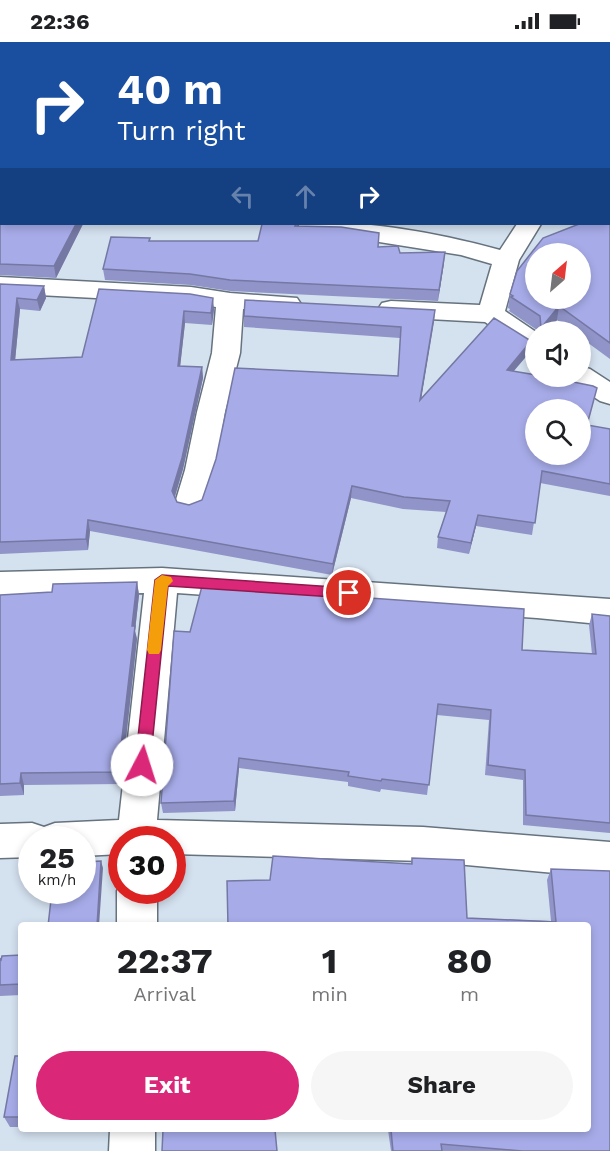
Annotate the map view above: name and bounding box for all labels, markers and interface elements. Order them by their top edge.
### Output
text: 22:36 [30,9,89,34]
text: 40 m [117,65,223,114]
icon: right [18,66,96,144]
text: Turn right [117,115,246,147]
icon: left [226,180,259,213]
icon: ahead [289,180,322,213]
icon: right [352,180,385,213]
north arrow [525,243,591,309]
map controls [525,243,591,465]
button: sound [525,321,591,387]
button: search [525,399,591,465]
pin [323,567,374,618]
icon: arrive [332,576,365,609]
position arrow [110,733,174,797]
speed limit sign: 30 [108,826,186,904]
text: 25 [39,840,75,875]
text: km/h [38,871,76,889]
text: 22:37 [117,940,213,982]
text: 1 [322,940,337,982]
text: 80 [447,940,492,982]
text: Arrival [133,982,196,1006]
text: min [311,982,348,1006]
text: m [460,982,479,1006]
button: Exit [36,1051,299,1120]
button: Share [311,1051,573,1120]

